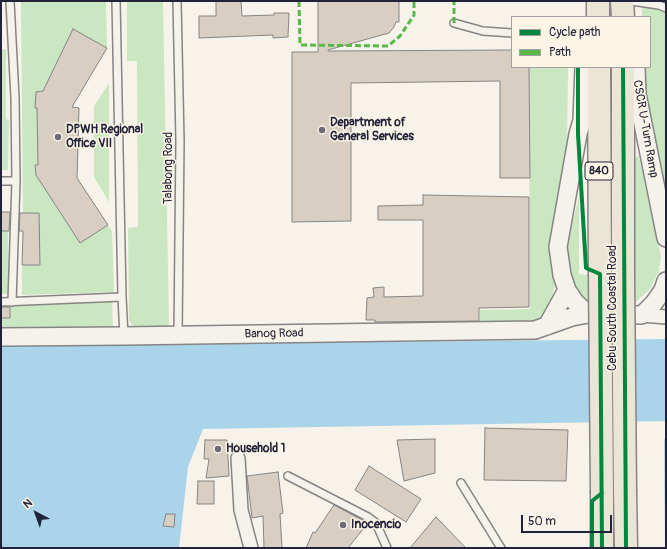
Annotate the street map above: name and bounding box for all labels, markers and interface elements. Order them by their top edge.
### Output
legend [511,16,651,68]
text: Cycle path [549,25,600,40]
text: Path [549,45,571,60]
street label: CSCR U-Turn Ramp [629,79,661,179]
place label: Department of General Services [330,116,414,144]
place label: DPWH Regional Office VII [66,123,143,151]
marker: Department of General Services [317,125,327,135]
marker: DPWH Regional Office VII [53,132,63,142]
street label: Talabong Road [162,132,176,204]
road number: 840 [585,162,613,180]
street label: Cebu South Coastal Road [606,245,620,371]
street label: Banog Road [244,326,304,342]
place label: Household 1 [226,442,285,456]
marker: Household 1 [213,444,223,454]
north arrow [16,493,56,533]
text: N [21,496,35,511]
scale bar [523,507,614,533]
text: 50 m [528,514,556,529]
place label: Inocencio [351,518,401,532]
marker: Inocencio [338,520,348,530]

